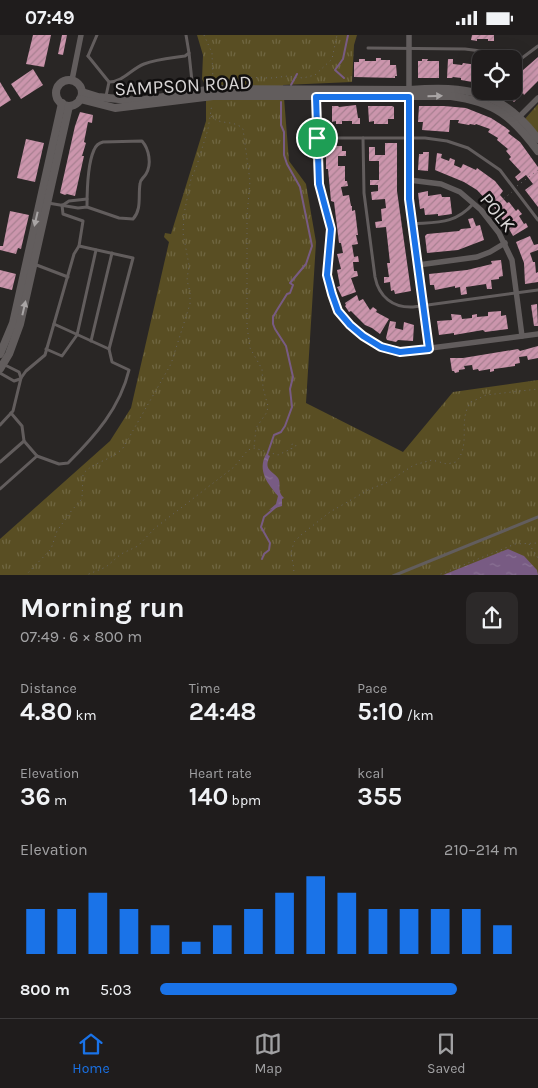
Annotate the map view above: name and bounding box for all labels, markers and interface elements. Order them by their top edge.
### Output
text: 07:49 [25,7,75,29]
map controls [472,50,522,100]
button: locate [472,50,522,100]
street label: SAMPSON ROAD [114,71,252,101]
one-way arrow [427,92,443,100]
pin [296,117,338,159]
icon: arrive [303,124,331,152]
street label: POLK [475,189,520,237]
one-way arrow [32,212,40,227]
one-way arrow [20,301,28,316]
text: Morning run [20,591,185,624]
button: share [466,592,518,644]
text: 07:49 · 6 × 800 m [20,627,142,646]
text: Distance [20,680,77,697]
text: Time [189,680,220,697]
text: Pace [357,680,387,697]
text: 4.80 [20,697,72,726]
text: 24:48 [189,697,256,726]
text: 5:10 [357,697,403,726]
text: km [72,707,97,724]
text: /km [403,707,434,724]
text: Elevation [20,765,79,782]
text: Heart rate [189,765,252,782]
text: kcal [357,765,384,782]
text: 36 [20,782,51,811]
text: 140 [189,782,228,811]
text: 355 [357,782,402,811]
text: m [51,792,67,809]
text: bpm [228,792,261,809]
text: Elevation [20,840,88,859]
text: 210–214 m [444,840,518,859]
text: 800 m [20,980,70,999]
text: 5:03 [100,980,132,999]
tab: Home [72,1030,110,1077]
tab: Map [254,1030,282,1077]
tab: Saved [427,1030,466,1077]

